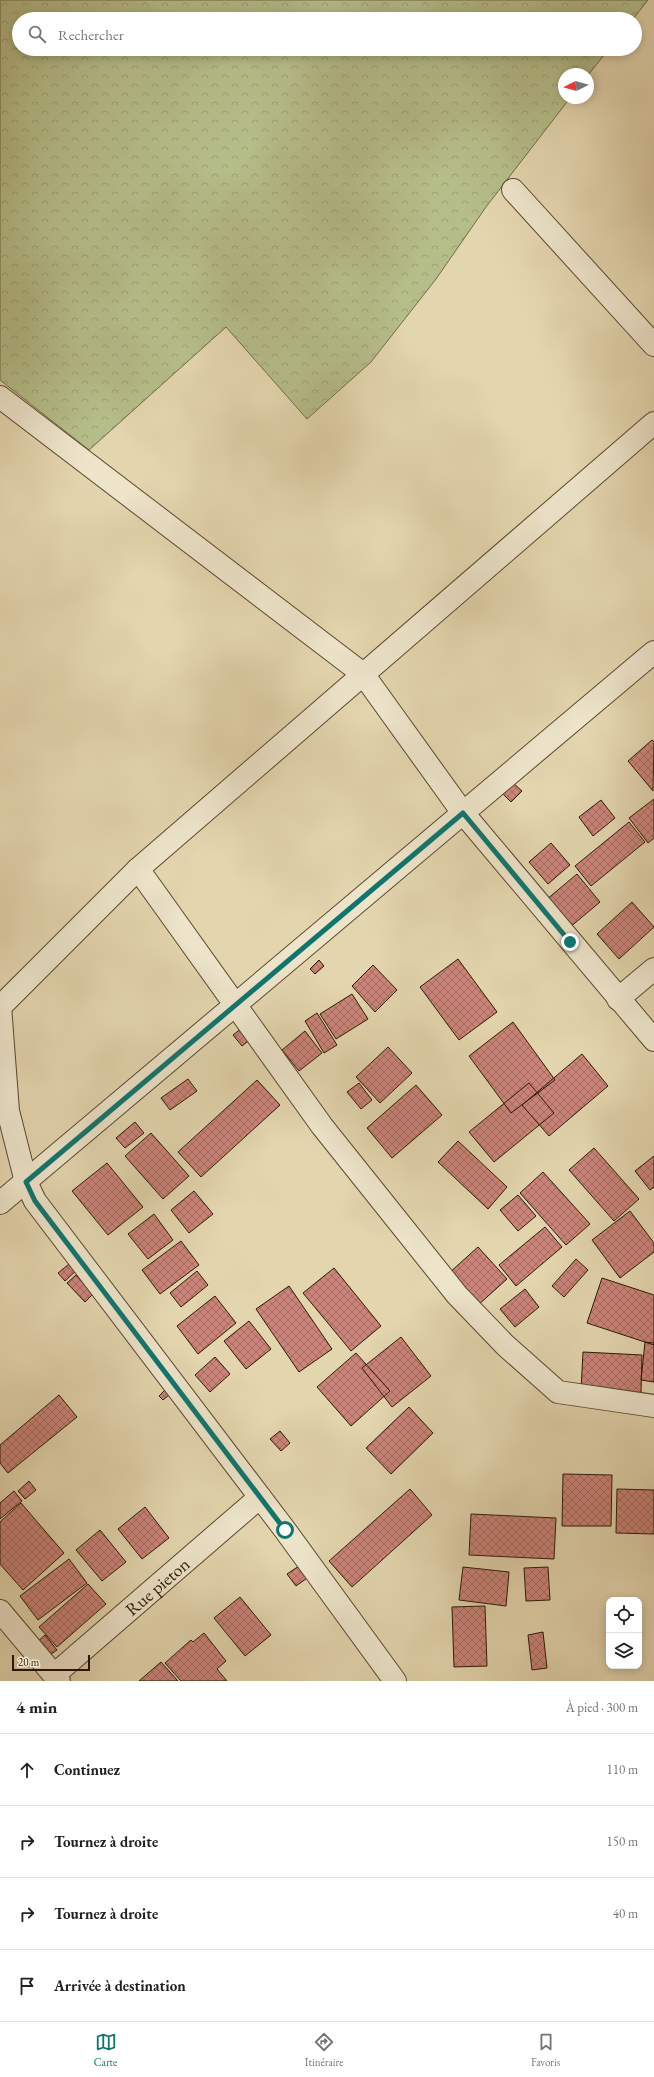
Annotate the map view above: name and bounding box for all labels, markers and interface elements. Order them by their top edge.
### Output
search box [12,12,642,56]
icon: search [26,23,48,45]
text: Rechercher [58,25,124,44]
north arrow [558,68,594,104]
route end [561,933,579,951]
route start [276,1521,294,1539]
street label: Rue pieton [120,1552,194,1620]
map controls [606,1597,642,1669]
button: locate [606,1597,642,1633]
button: layers [606,1633,642,1669]
scale bar [12,1653,90,1672]
text: 20 m [18,1655,39,1669]
text: 4 min [16,1696,57,1718]
text: À pied · 300 m [566,1699,638,1716]
icon: ahead [16,1759,38,1781]
text: Continuez [54,1760,120,1779]
text: 110 m [607,1761,638,1778]
icon: right [16,1831,38,1853]
text: Tournez à droite [54,1832,158,1851]
text: 150 m [607,1833,638,1850]
icon: right [16,1903,38,1925]
text: Tournez à droite [54,1904,158,1923]
text: 40 m [613,1905,638,1922]
icon: arrive [16,1975,38,1997]
text: Arrivée à destination [54,1976,186,1995]
tab: Carte [94,2031,117,2069]
tab: Itinéraire [305,2031,343,2069]
tab: Favoris [531,2031,560,2069]

